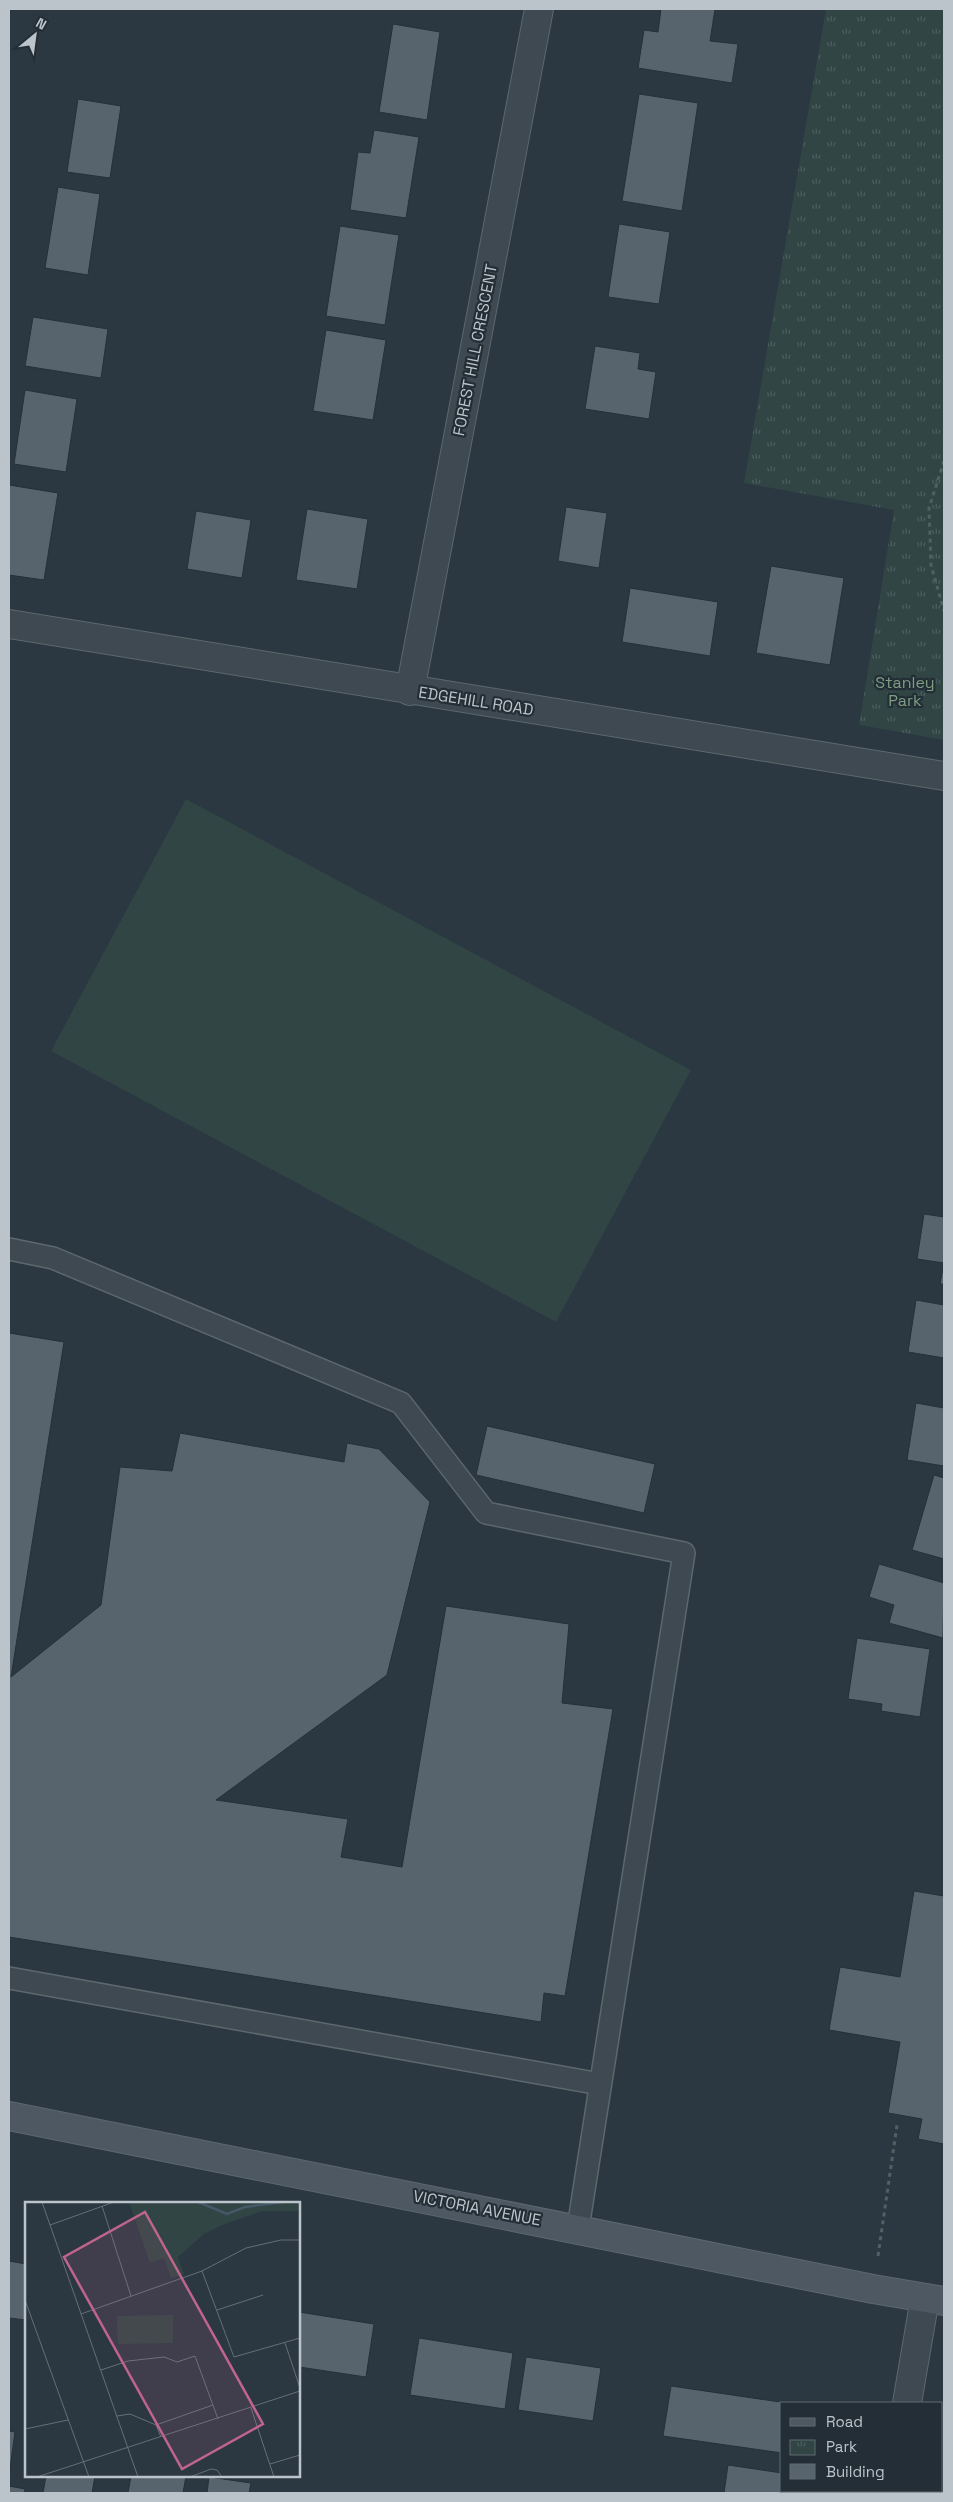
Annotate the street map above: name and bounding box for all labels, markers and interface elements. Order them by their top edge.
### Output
north arrow [10,10,60,60]
text: N [33,13,50,34]
street label: FOREST HILL CRESCENT [448,262,502,438]
park label: Stanley Park [875,672,935,711]
street label: EDGEHILL ROAD [417,682,535,720]
street label: VICTORIA AVENUE [411,2185,543,2231]
inset map [25,2202,300,2477]
legend [780,2402,943,2492]
text: Road [826,2412,863,2431]
text: Park [826,2437,857,2456]
text: Building [826,2462,885,2481]

